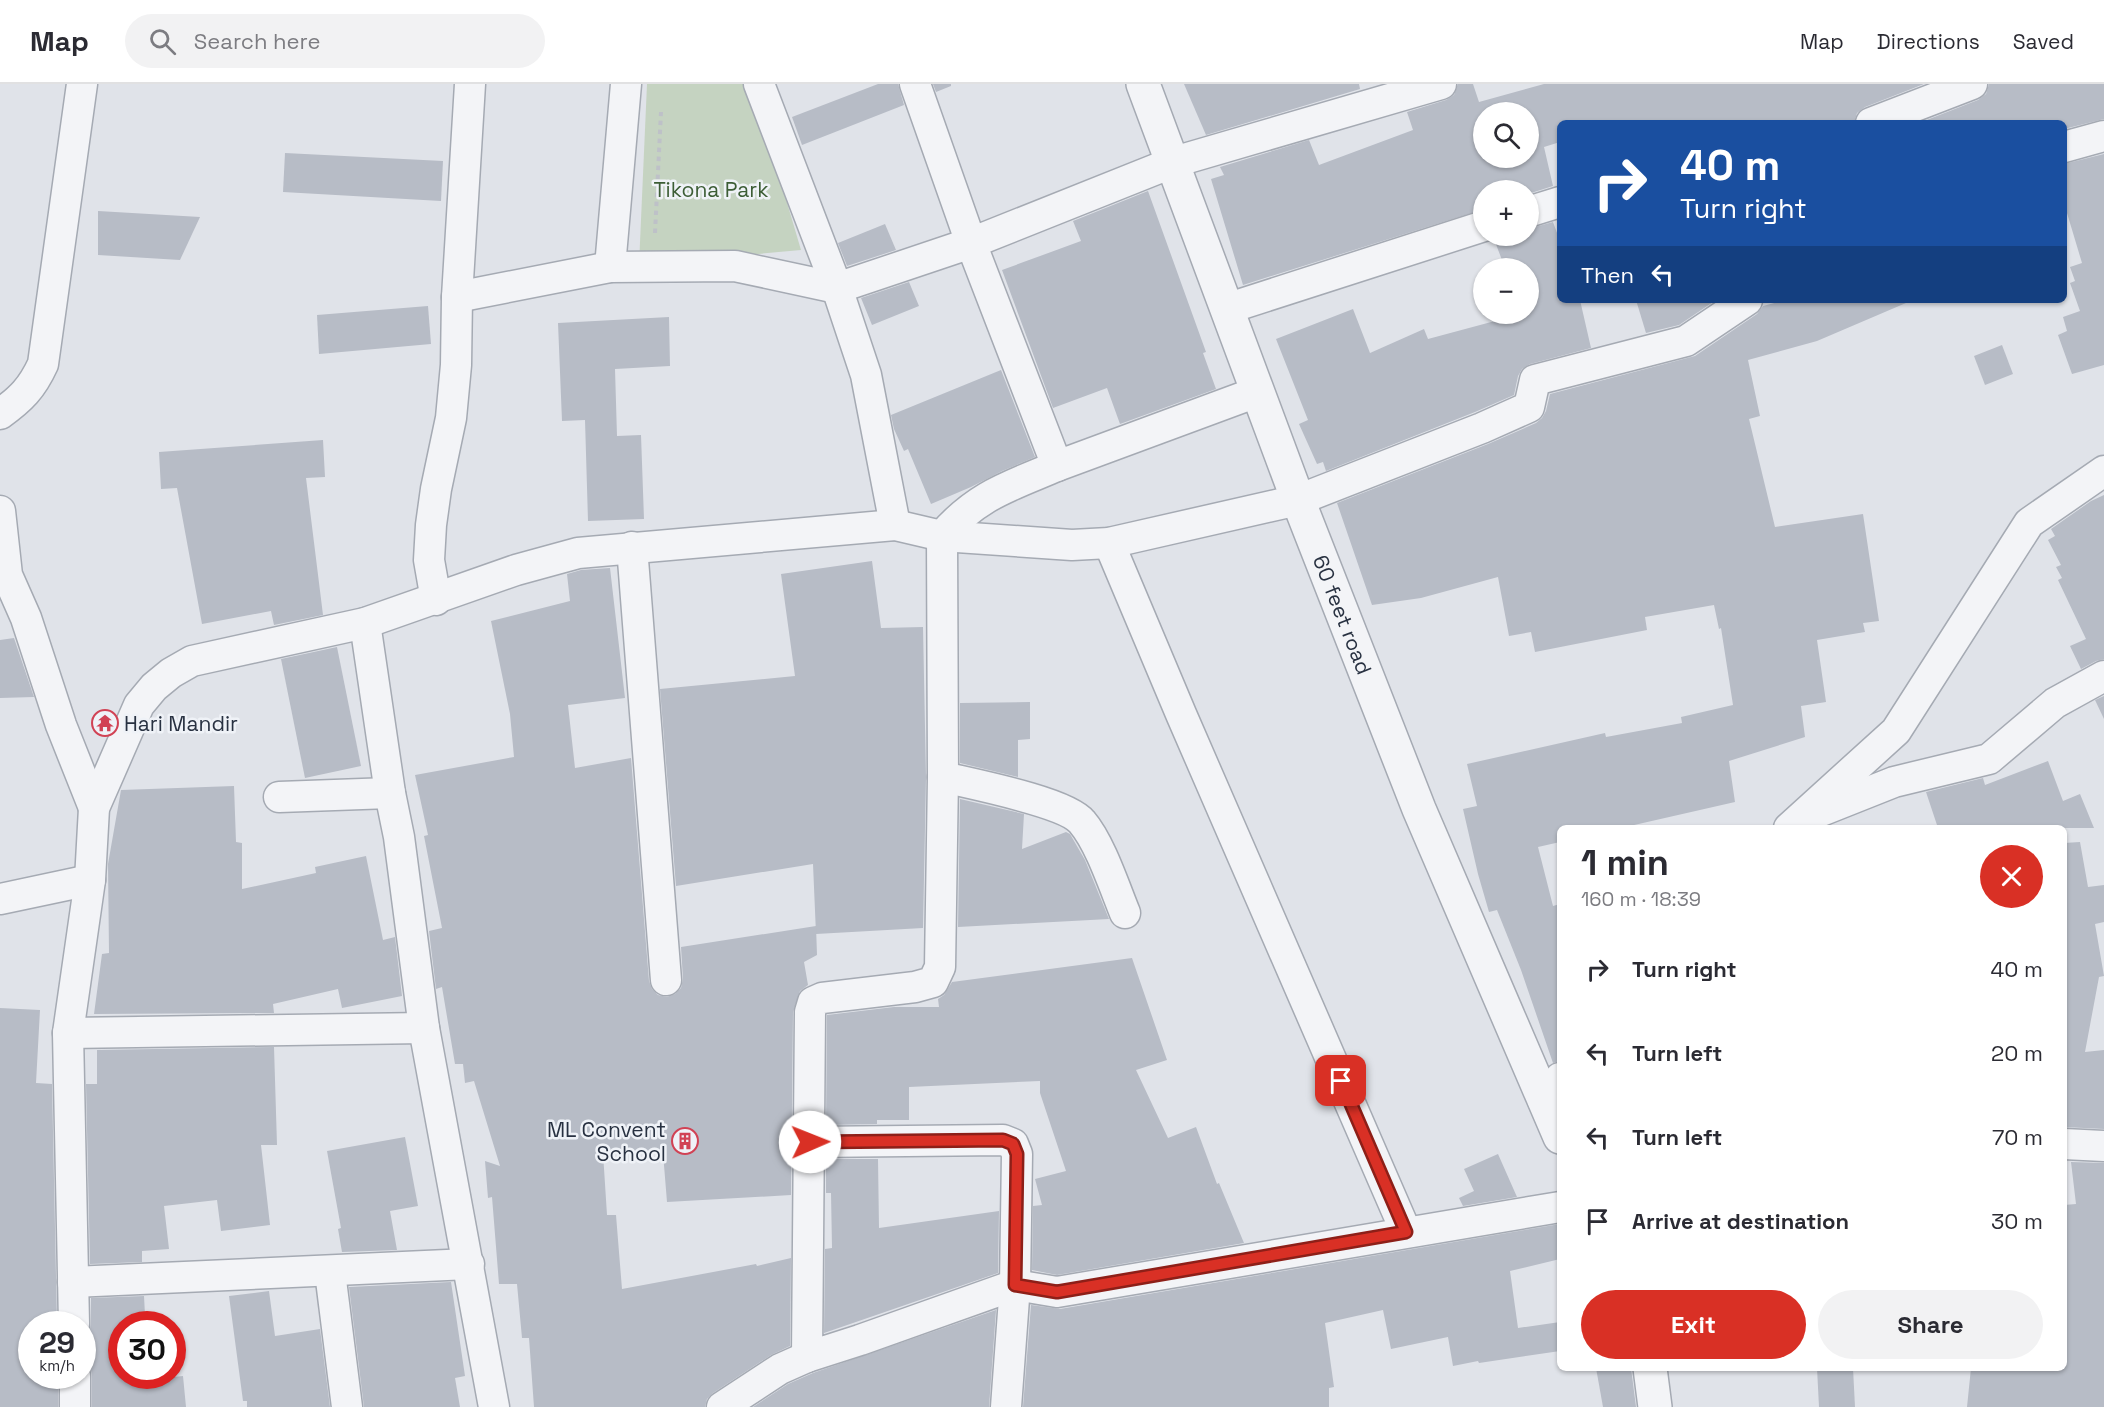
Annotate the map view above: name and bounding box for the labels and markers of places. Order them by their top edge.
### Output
temple icon: Hari Mandir [90,708,120,738]
place label: Hari Mandir [124,710,238,737]
pin [1315,1055,1366,1106]
place label: ML Convent School [547,1116,666,1167]
building icon: ML Convent School [670,1126,700,1156]

